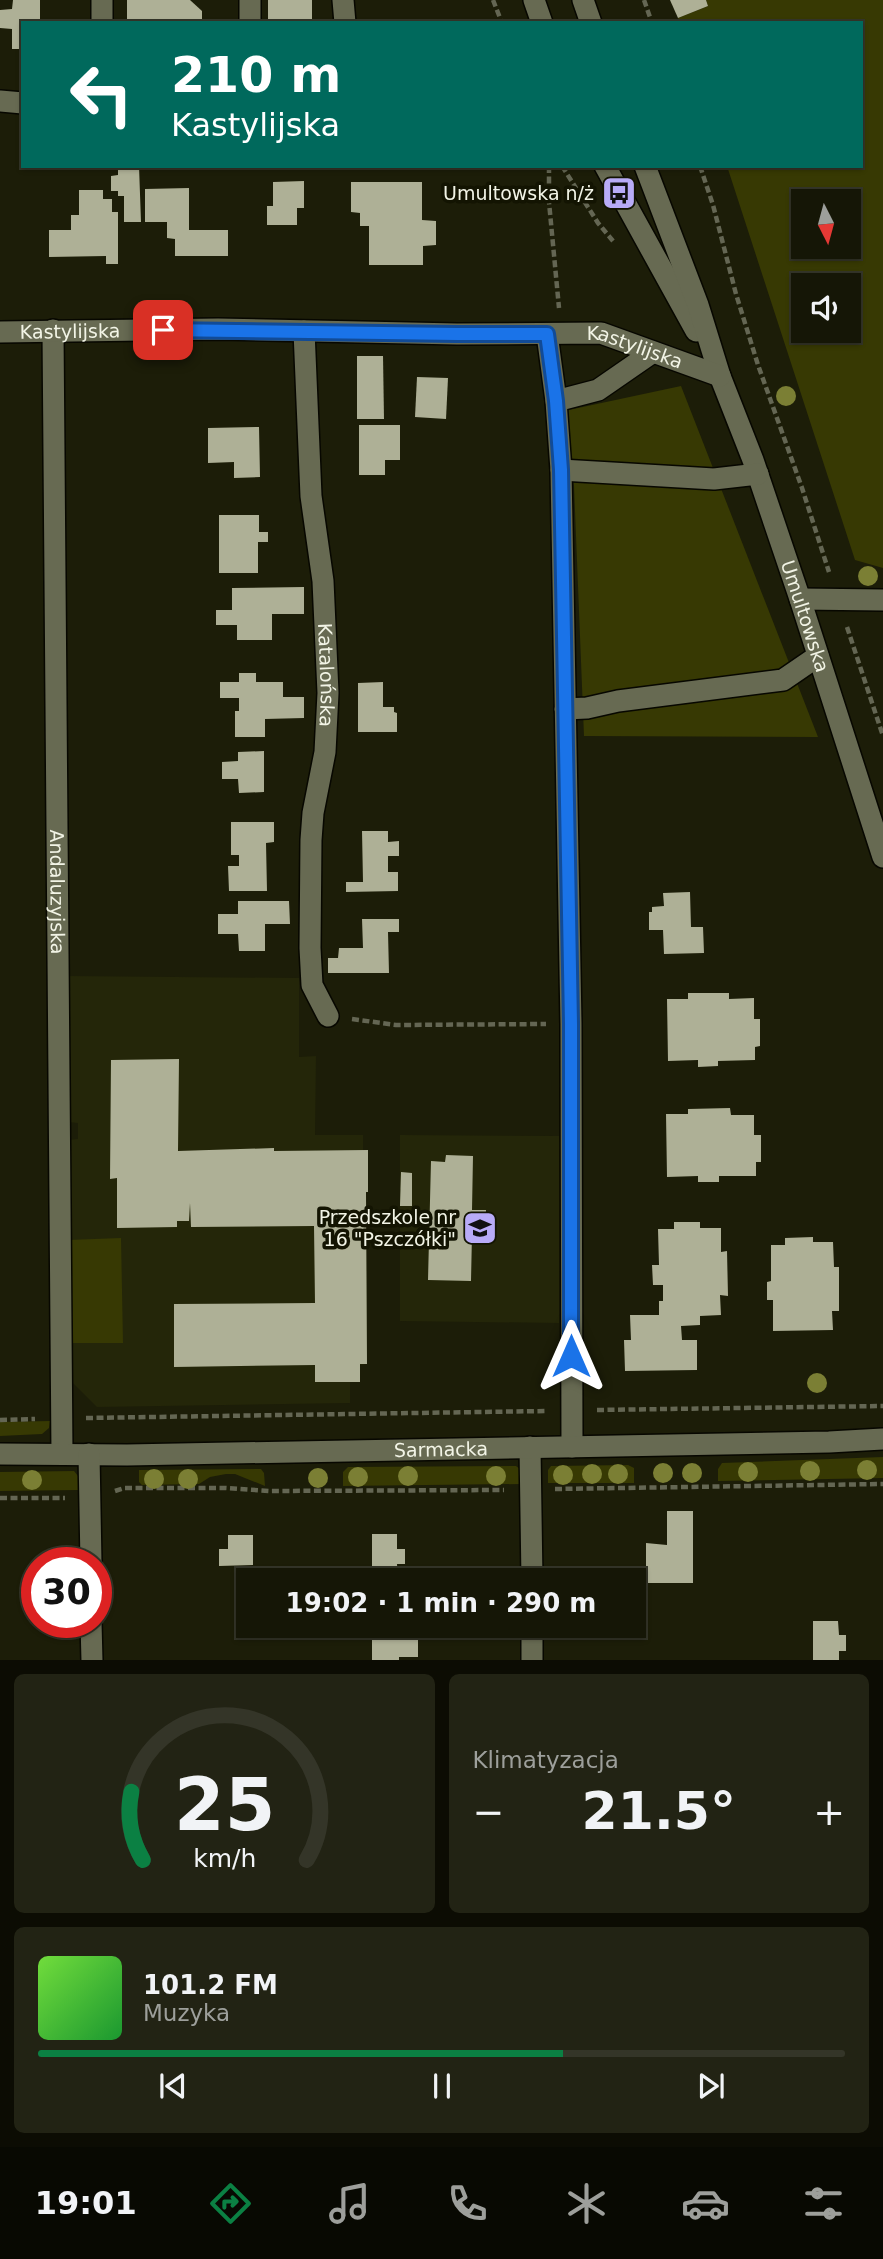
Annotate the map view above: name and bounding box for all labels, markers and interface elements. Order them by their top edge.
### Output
text: 210 m [171,47,341,104]
icon: left [56,49,147,140]
text: Kastylijska [171,106,340,144]
bus stop icon: Umultowska n/ż [600,174,638,212]
place label: Umultowska n/ż [443,182,594,204]
north arrow [791,189,861,259]
map controls [791,189,861,343]
button: sound [791,273,861,343]
pin [133,300,193,360]
icon: arrive [144,311,182,349]
street label: Kastylijska [20,319,120,343]
street label: Kastylijska [587,322,686,373]
street label: Umultowska [777,557,834,675]
street label: Katalońska [314,622,339,727]
street label: Andaluzyjska [46,829,69,954]
place label: Przedszkole nr 16 "Pszczółki" [319,1206,456,1250]
school or university icon: Przedszkole nr 16 "Pszczółki" [461,1209,499,1247]
position arrow [534,1319,608,1393]
street label: Sarmacka [394,1437,488,1461]
speed limit sign: 30 [21,1547,112,1638]
text: 19:02 · 1 min · 290 m [286,1588,596,1618]
text: Klimatyzacja [473,1747,619,1773]
text: 25 [174,1762,275,1847]
text: 21.5° [582,1781,736,1841]
text: − [473,1790,504,1834]
text: + [813,1790,845,1834]
text: km/h [193,1843,256,1872]
text: 101.2 FM [143,1970,278,2000]
text: Muzyka [143,2000,230,2026]
icon: previous [154,2067,192,2105]
icon: pause [423,2067,461,2105]
icon: next [692,2067,730,2105]
icon: directions [206,2179,255,2228]
icon: music [325,2179,374,2228]
icon: phone [443,2179,492,2228]
icon: climate [562,2179,611,2228]
icon: car [681,2179,730,2228]
icon: filters [799,2179,848,2228]
text: 19:01 [35,2184,137,2222]

